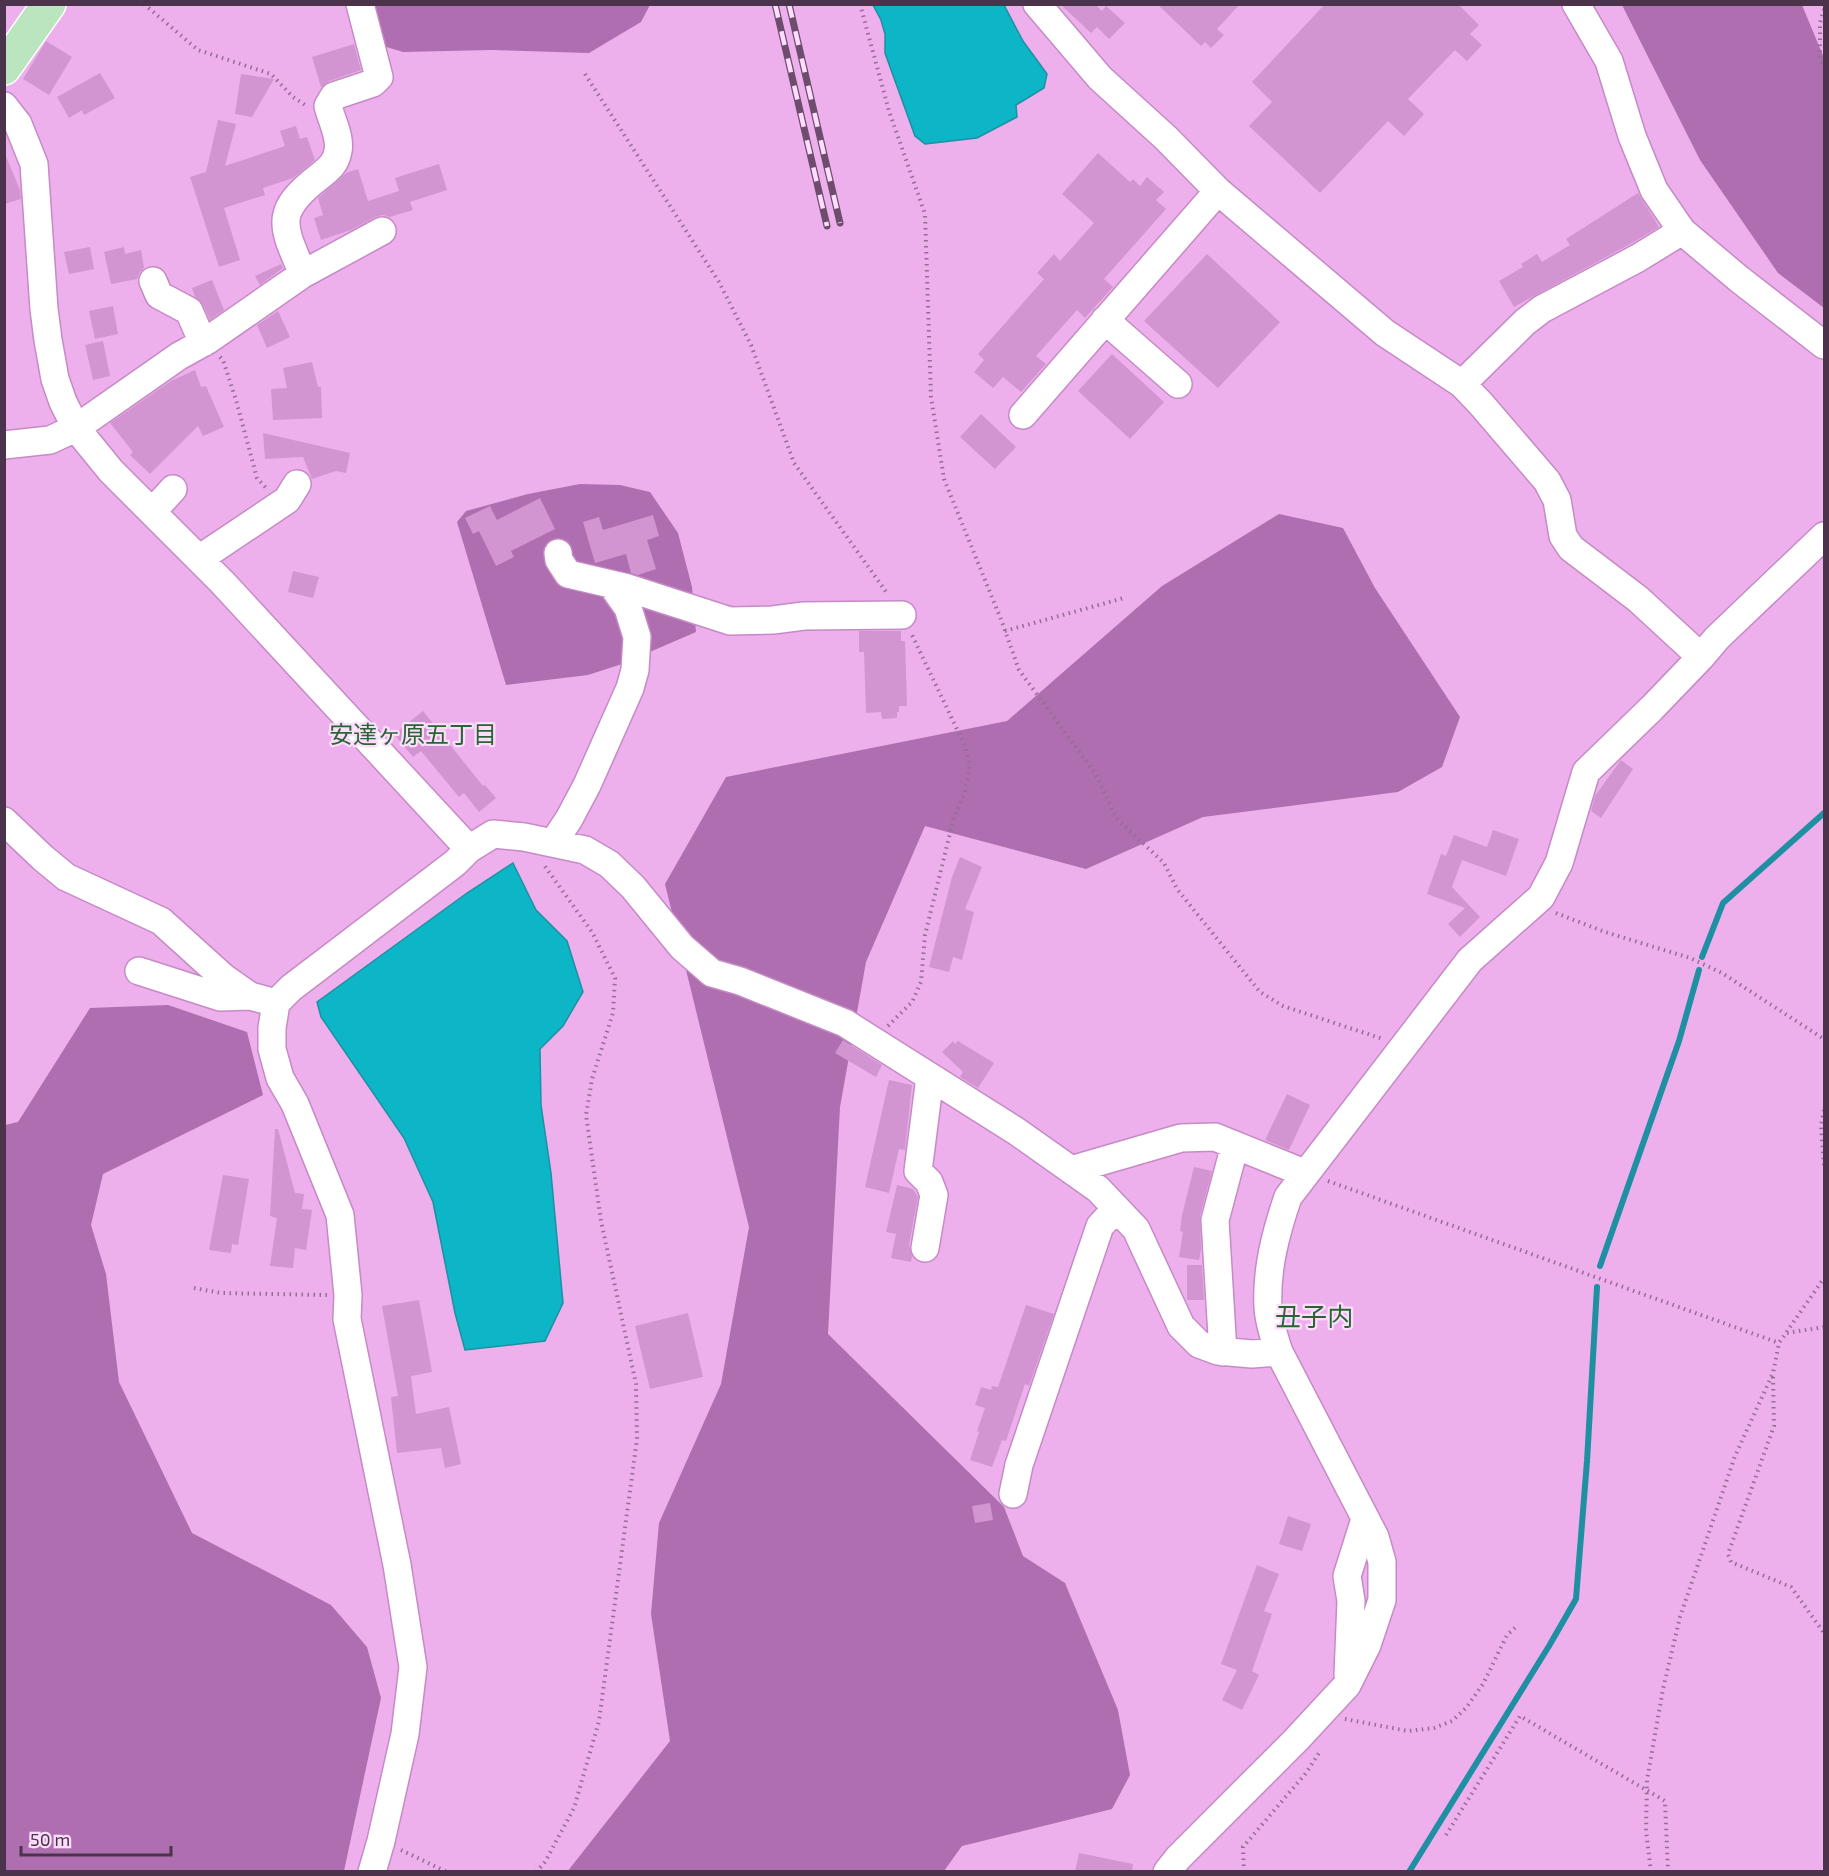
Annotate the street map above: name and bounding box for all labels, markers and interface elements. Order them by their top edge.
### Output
district label: 安達ヶ原五丁目 [329,719,497,748]
district label: 丑子内 [1275,1300,1353,1331]
scale bar [21,1819,171,1857]
text: 50 m [30,1828,70,1850]

